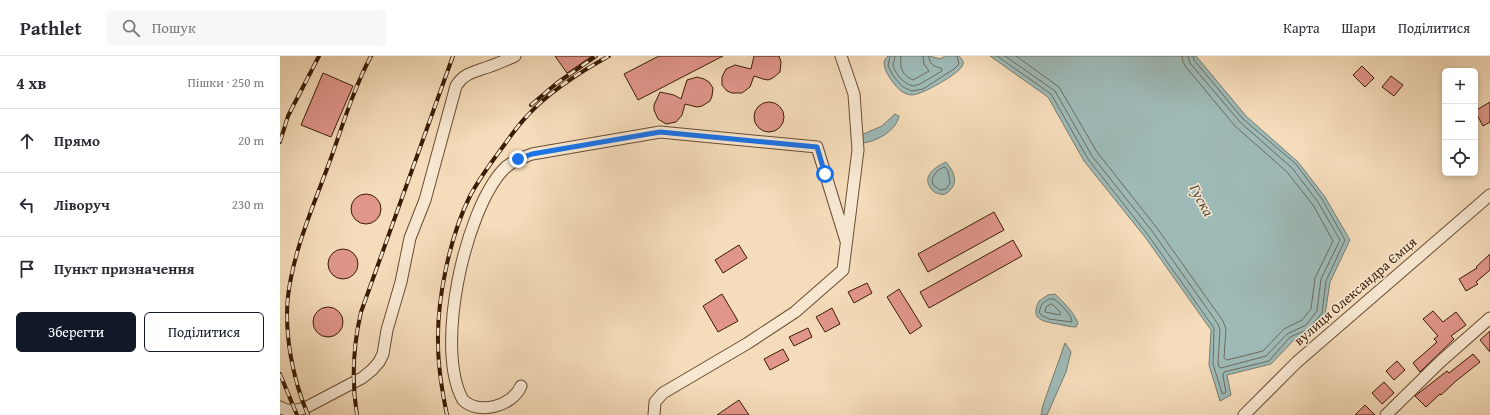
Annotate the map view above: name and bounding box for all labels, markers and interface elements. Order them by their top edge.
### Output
search box [106,10,386,46]
text: Pathlet [20,14,82,42]
icon: search [120,17,142,39]
text: Пошук [152,17,196,38]
text: Карта [1283,18,1320,38]
text: Шари [1342,18,1376,38]
text: Поділитися [1398,18,1470,38]
map controls [1442,68,1478,176]
button: + [1442,68,1478,104]
text: 4 хв [16,70,46,95]
text: Пішки · 250 m [187,73,264,92]
button: − [1442,104,1478,140]
icon: ahead [16,130,38,152]
text: Прямо [54,130,100,151]
text: 20 m [238,131,264,150]
button: locate [1442,140,1478,176]
route end [509,150,527,168]
route start [816,165,834,183]
water label: Гуска [1184,179,1219,220]
icon: left [16,194,38,216]
text: Ліворуч [54,194,110,215]
text: 230 m [232,195,264,214]
street label: вулиця Олександра Ємця [1289,232,1421,350]
icon: arrive [16,258,38,280]
text: Пункт призначення [54,258,195,279]
button: Зберегти [16,312,136,352]
button: Поділитися [144,312,264,352]

